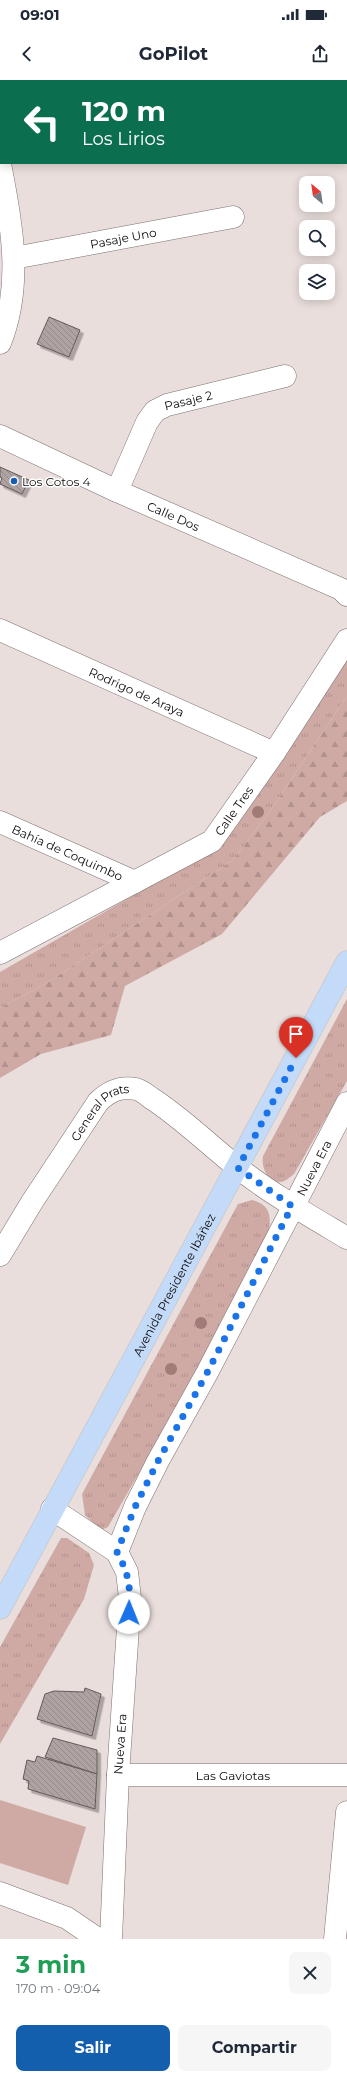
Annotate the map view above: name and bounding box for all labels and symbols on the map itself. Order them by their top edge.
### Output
north arrow [299,176,335,212]
street label: Pasaje Uno [89,224,158,251]
street label: Pasaje 2 [163,387,214,413]
place label: Los Cotos 4 [22,474,90,489]
marker: Los Cotos 4 [9,476,19,486]
street label: Calle Dos [145,498,202,534]
street label: Rodrigo de Araya [87,664,187,719]
street label: Calle Tres [211,783,256,838]
street label: Bahía de Coquimbo [10,821,125,883]
pin [279,1017,313,1058]
street label: General Prats [67,1081,130,1144]
street label: Nueva Era [293,1137,334,1198]
street label: Avenida Presidente Ibáñez [129,1211,218,1359]
position arrow [108,1592,150,1634]
street label: Nueva Era [110,1713,130,1775]
street label: Las Gaviotas [196,1768,270,1783]

